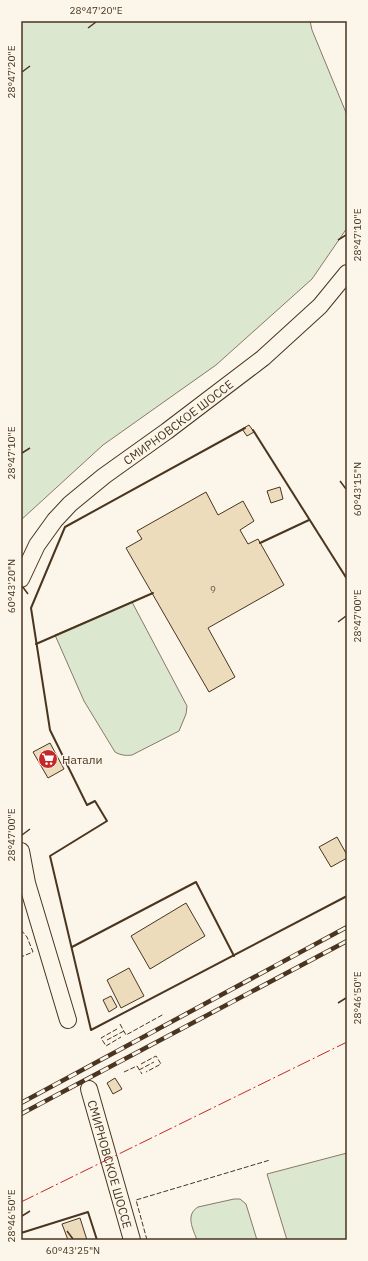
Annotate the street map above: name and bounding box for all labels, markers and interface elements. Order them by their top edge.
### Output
text: 28°47'20"E [69,4,123,17]
text: 28°47'20"E [5,45,18,99]
text: 28°47'10"E [351,208,364,262]
street label: СМИРНОВСКОЕ ШОССЕ [120,376,236,467]
text: 28°47'10"E [5,426,18,480]
text: 60°43'15"N [351,462,364,516]
text: 60°43'20"N [5,559,18,613]
house number: 9 [210,583,216,596]
text: 28°47'00"E [351,589,364,643]
supermarket icon: Натали [37,748,59,770]
place label: Натали [62,752,103,767]
text: 28°47'00"E [5,808,18,862]
text: 28°46'50"E [351,971,364,1025]
street label: СМИРНОВСКОЕ ШОССЕ [85,1098,136,1230]
text: 28°46'50"E [5,1189,18,1243]
text: 60°43'25"N [46,1244,100,1257]

